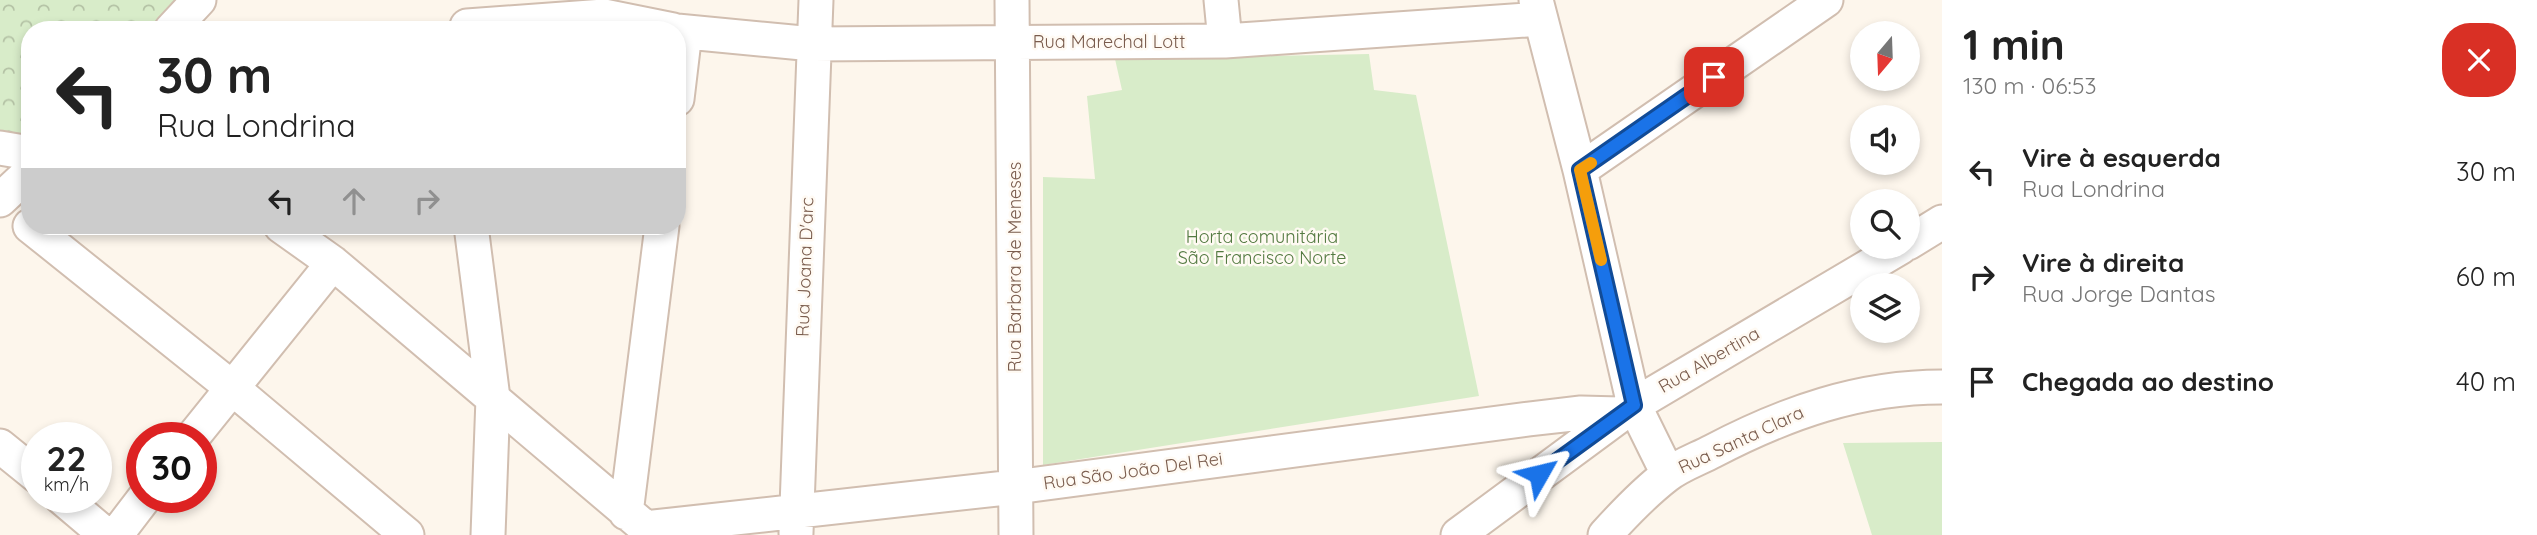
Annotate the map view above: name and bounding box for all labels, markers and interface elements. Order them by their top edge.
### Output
text: 1 min [1963,18,2065,71]
north arrow [1850,21,1920,91]
map controls [1850,21,1920,343]
button: close [2442,23,2516,97]
street label: Rua Marechal Lott [1033,30,1185,53]
text: 30 m [157,44,272,105]
pin [1684,47,1744,107]
icon: left [42,49,133,140]
icon: arrive [1695,58,1733,96]
text: 130 m · 06:53 [1963,71,2097,100]
text: Rua Londrina [157,105,356,145]
button: sound [1850,105,1920,175]
text: Vire à esquerda [2022,141,2221,174]
icon: left [1963,153,2001,191]
text: 30 m [2456,155,2516,188]
street label: Rua Barbara de Meneses [1003,162,1026,372]
text: Rua Londrina [2022,174,2165,203]
icon: left [262,182,300,220]
icon: ahead [335,182,373,220]
icon: right [408,182,446,220]
button: search [1850,189,1920,259]
street label: Rua Joana D'arc [791,197,818,337]
park label: Horta comunitária São Francisco Norte [1178,225,1346,269]
text: Vire à direita [2022,246,2184,279]
icon: right [1963,258,2001,296]
text: 60 m [2456,260,2516,293]
button: layers [1850,273,1920,343]
text: Rua Jorge Dantas [2022,279,2216,308]
street label: Rua Albertina [1654,321,1763,398]
icon: arrive [1963,363,2001,401]
text: Chegada ao destino [2022,365,2274,398]
text: 40 m [2456,365,2516,398]
street label: Rua Santa Clara [1674,400,1807,479]
speed limit sign: 30 [126,422,217,513]
text: 22 [47,436,86,480]
position arrow [1502,437,1576,511]
street label: Rua São João Del Rei [1042,447,1224,494]
text: km/h [44,473,89,496]

